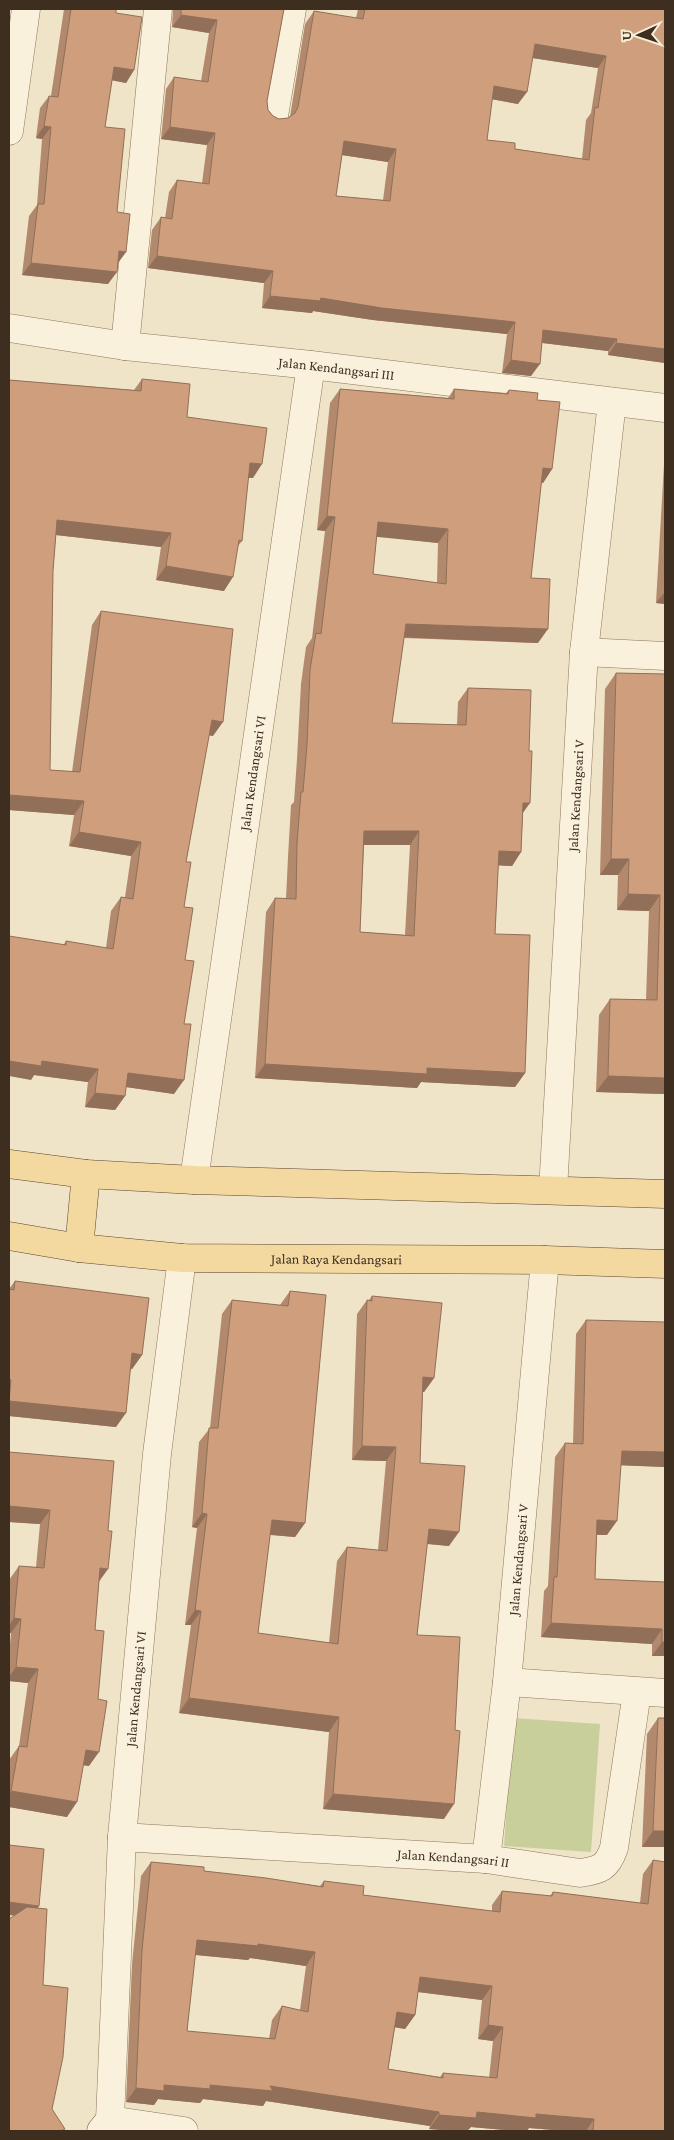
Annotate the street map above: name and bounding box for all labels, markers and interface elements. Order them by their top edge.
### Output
north arrow [614,10,664,60]
text: U [618,30,634,41]
street label: Jalan Kendangsari III [276,354,395,383]
street label: Jalan Kendangsari VI [236,715,269,834]
street label: Jalan Kendangsari V [564,739,587,854]
street label: Jalan Raya Kendangsari [269,1250,402,1267]
street label: Jalan Kendangsari V [505,1503,531,1618]
street label: Jalan Kendangsari VI [122,1630,149,1749]
street label: Jalan Kendangsari II [395,1846,510,1870]

